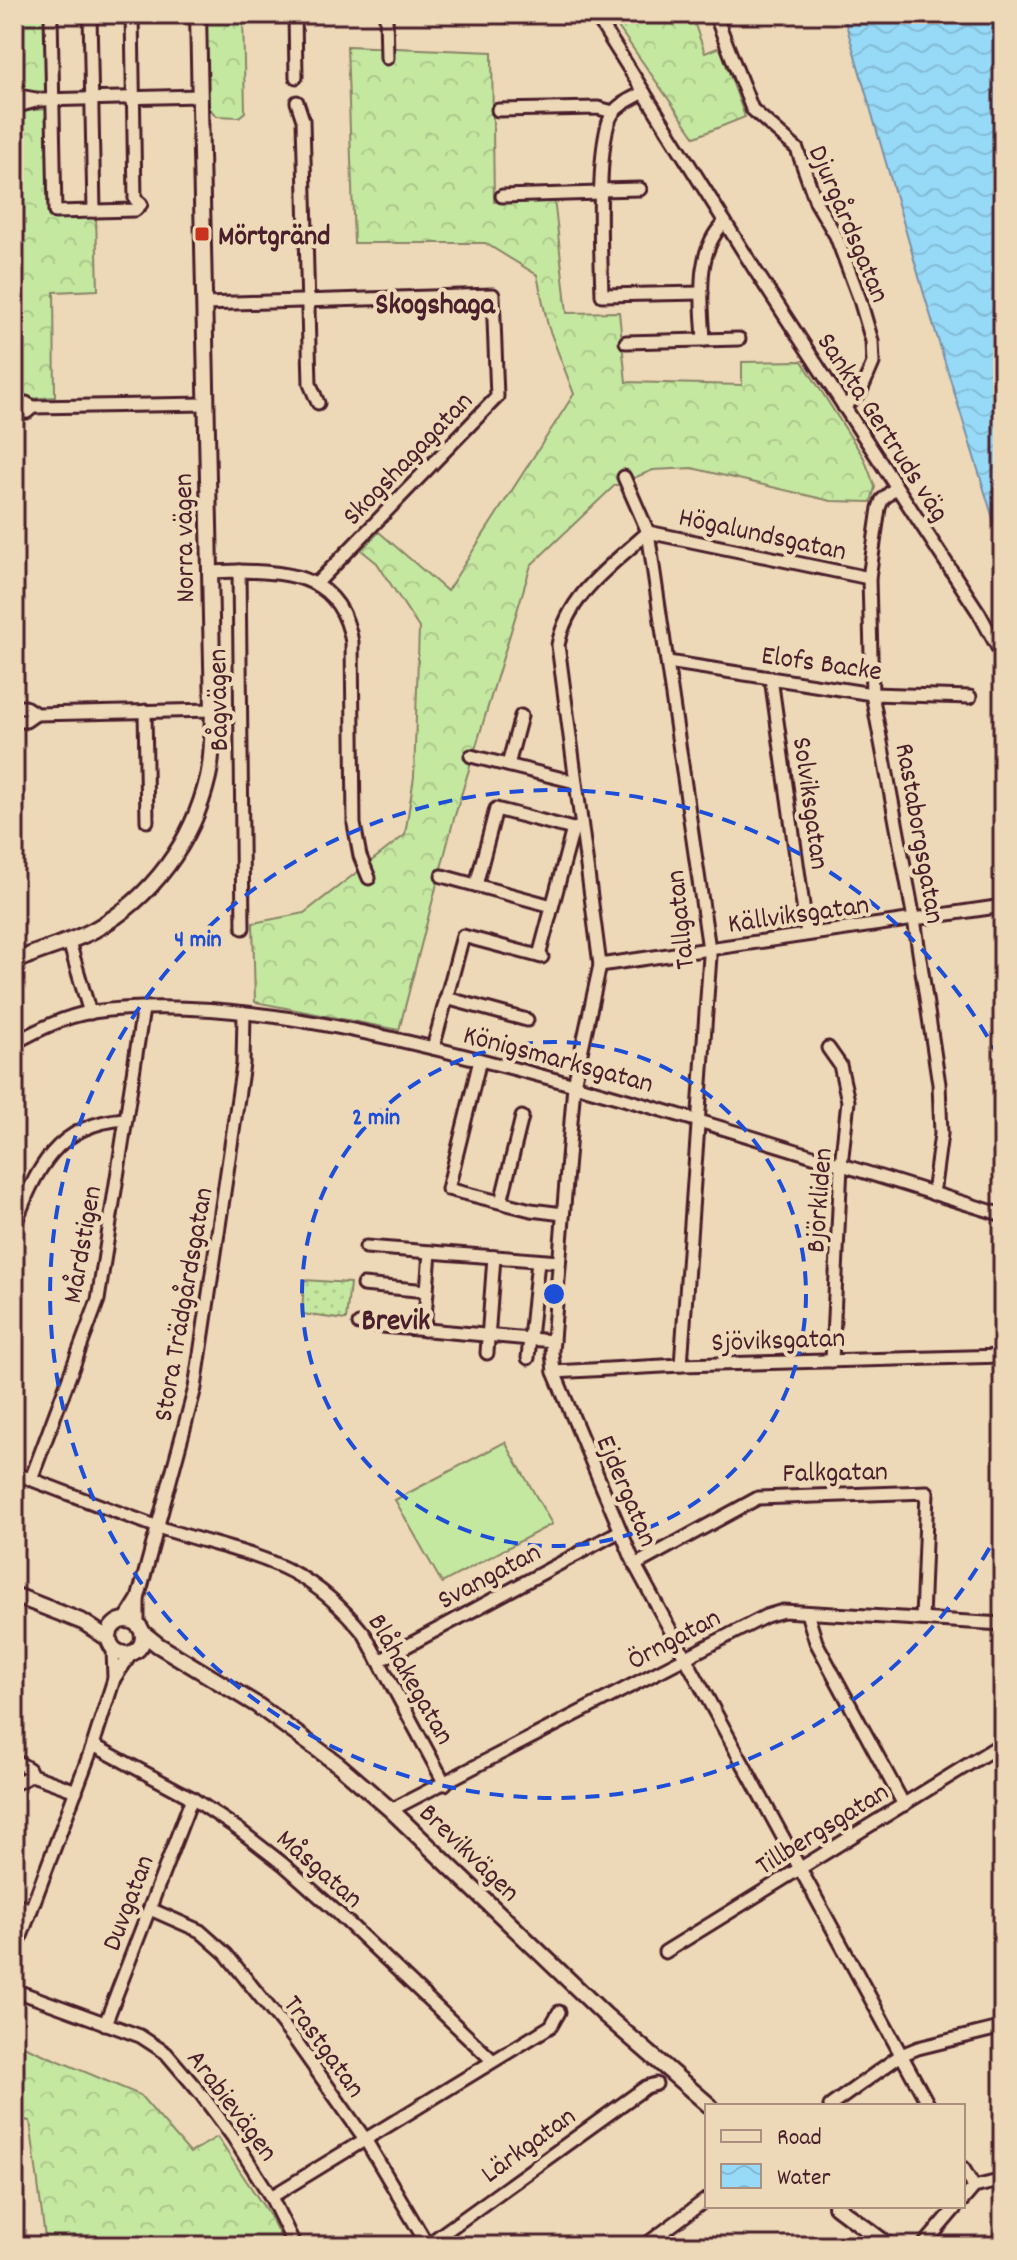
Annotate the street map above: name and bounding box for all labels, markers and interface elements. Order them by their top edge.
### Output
street label: Djurgårdsgatan [795,140,898,310]
place label: Mörtgränd [218,219,330,259]
marker: Mörtgränd [193,225,211,243]
district label: Skogshaga [375,286,496,329]
street label: Sankta Gertruds väg [804,326,957,531]
street label: Skogshagagatan [335,384,484,537]
street label: Norra vägen [166,473,208,603]
street label: Högalundsgatan [674,500,850,574]
street label: Elofs Backe [758,638,884,694]
street label: Bågvägen [200,648,242,752]
street label: Solviksgatan [779,735,837,873]
street label: Rastaborgsgatan [882,740,953,927]
street label: Tallgatan [658,868,708,971]
street label: Källviksgatan [726,887,872,947]
text: 4 min [174,924,222,958]
street label: Königsmarksgatan [458,1017,657,1106]
text: 2 min [352,1102,400,1136]
street label: Björkliden [798,1147,846,1254]
street label: Mårdstigen [55,1183,115,1307]
street label: Stora Trädgårdsgatan [146,1185,226,1425]
centre of rings [540,1280,568,1308]
district label: Brevik [362,1302,430,1345]
street label: Sjöviksgatan [711,1321,846,1365]
street label: Ejdergatan [583,1430,666,1554]
street label: Falkgatan [782,1454,888,1496]
street label: Svangatan [432,1534,549,1622]
street label: Örngatan [622,1600,729,1683]
street label: Blåhakegatan [355,1608,462,1753]
street label: Tillbergsgatan [749,1774,898,1888]
street label: Brevikvägen [408,1796,527,1913]
street label: Måsgatan [265,1822,370,1920]
street label: Duvgatan [94,1850,167,1958]
street label: Trastgatan [271,1988,373,2108]
street label: Arabievägen [174,2042,286,2172]
street label: Lärkgatan [474,2099,586,2195]
legend [705,2104,965,2208]
text: Road [777,2122,822,2156]
text: Water [777,2162,830,2196]

